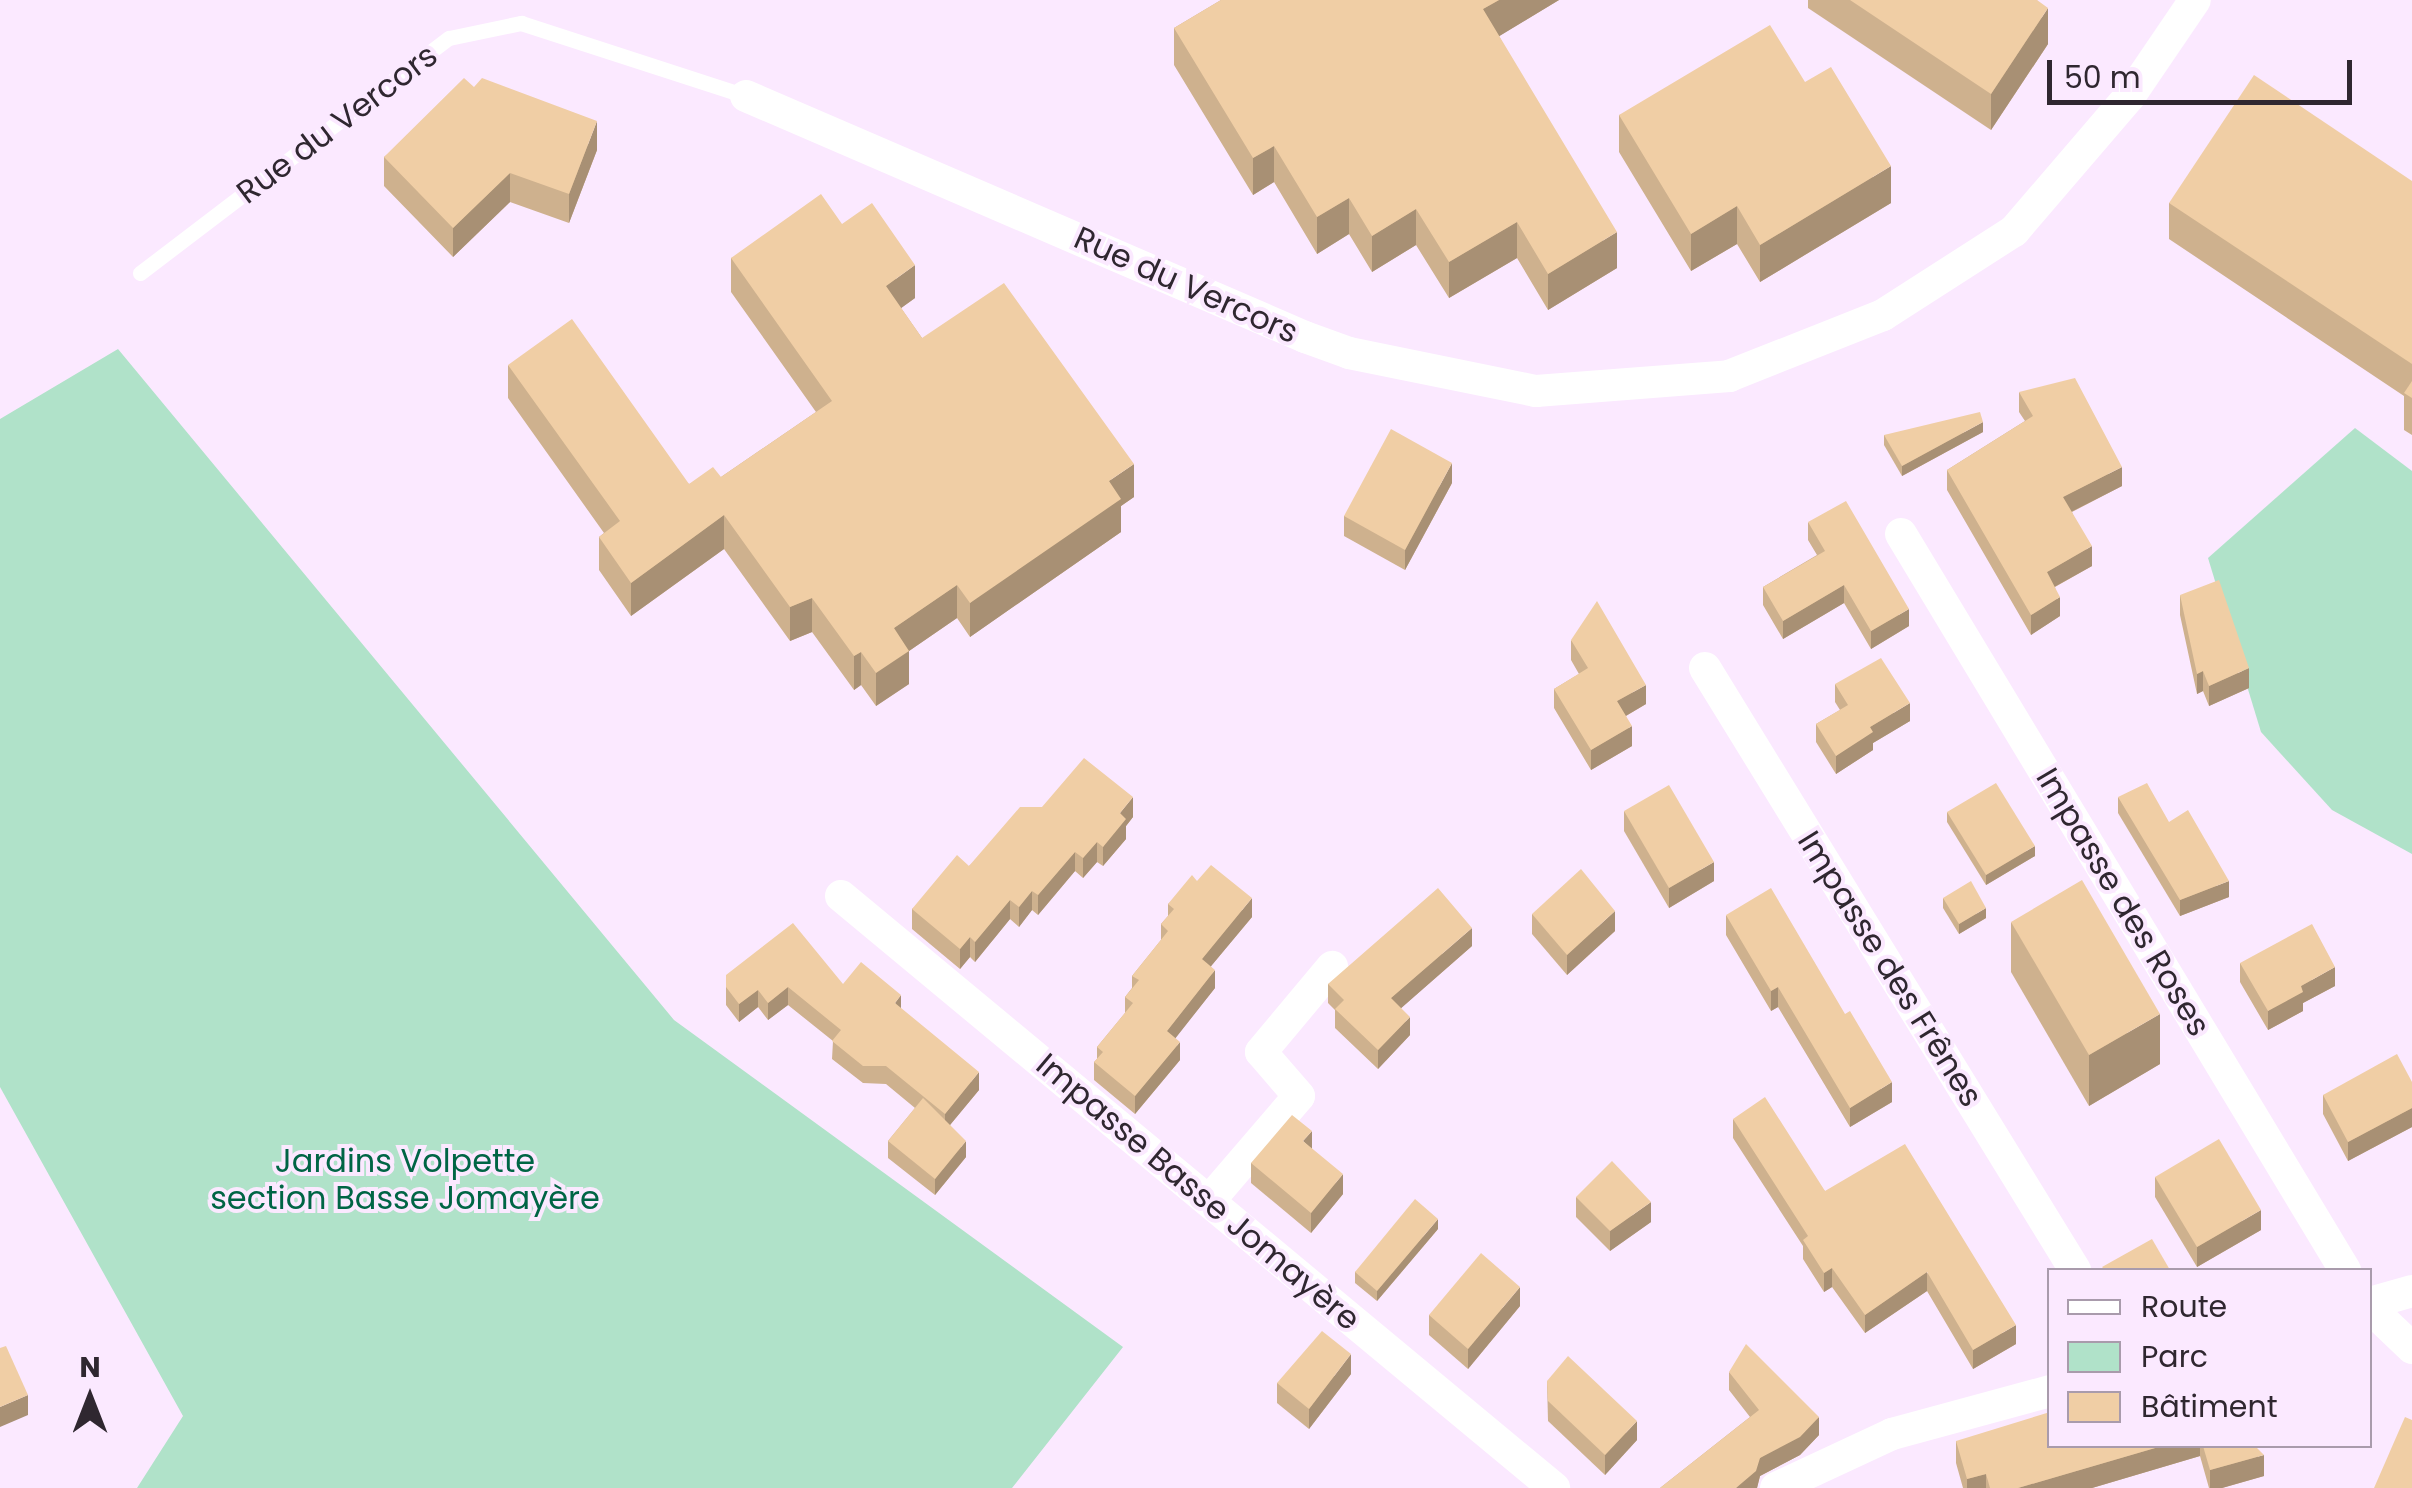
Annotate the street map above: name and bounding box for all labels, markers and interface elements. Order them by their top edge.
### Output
street label: Rue du Vercors [229,36,445,212]
scale bar [2052,40,2357,102]
text: 50 m [2064,56,2141,99]
street label: Rue du Vercors [1068,218,1304,352]
street label: Impasse des Roses [2028,761,2218,1043]
street label: Impasse des Frênes [1790,824,1990,1114]
street label: Impasse Basse Jomayère [1028,1045,1368,1339]
park label: Jardins Volpette section Basse Jomayère [210,1143,600,1218]
legend [2047,1268,2372,1448]
text: Route [2141,1285,2227,1328]
text: Parc [2141,1335,2208,1378]
north arrow [40,1348,140,1448]
text: N [79,1348,101,1387]
text: Bâtiment [2141,1385,2278,1428]

